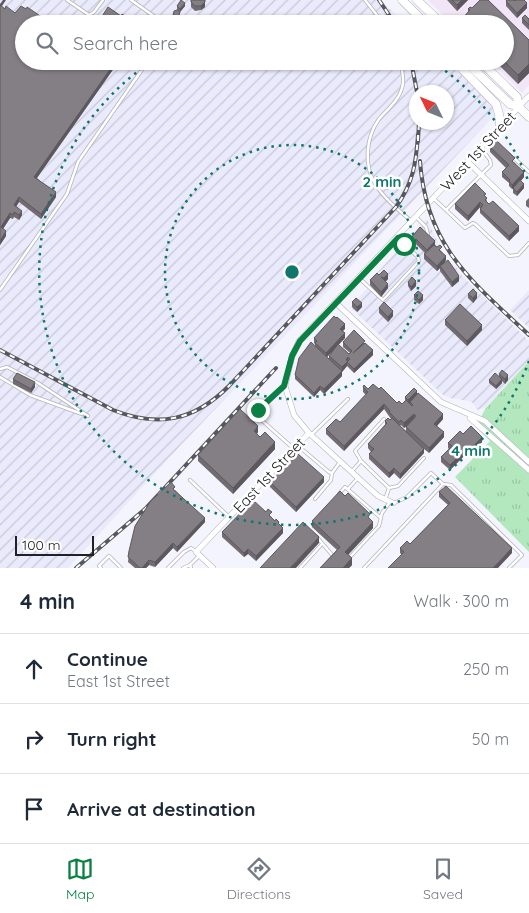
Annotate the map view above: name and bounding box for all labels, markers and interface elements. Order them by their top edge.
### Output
search box [15,15,514,70]
icon: search [33,29,61,57]
text: Search here [73,31,178,55]
north arrow [409,85,454,130]
street label: West 1st Street [436,107,520,195]
text: 2 min [362,172,402,191]
route start [393,233,416,256]
centre of rings [283,263,301,281]
route end [247,399,270,422]
street label: East 1st Street [229,433,309,517]
text: 4 min [451,441,491,460]
scale bar [15,533,94,556]
text: 100 m [22,536,60,554]
text: 4 min [20,588,75,614]
text: Walk · 300 m [414,591,509,611]
text: Continue [67,647,148,671]
icon: ahead [20,655,48,683]
text: 250 m [463,659,509,679]
text: East 1st Street [67,671,170,691]
icon: right [20,725,48,753]
text: Turn right [67,727,156,751]
text: 50 m [472,729,509,749]
icon: arrive [20,795,48,823]
text: Arrive at destination [67,797,256,821]
tab: Map [66,855,95,903]
tab: Directions [227,855,291,903]
tab: Saved [423,855,463,903]

